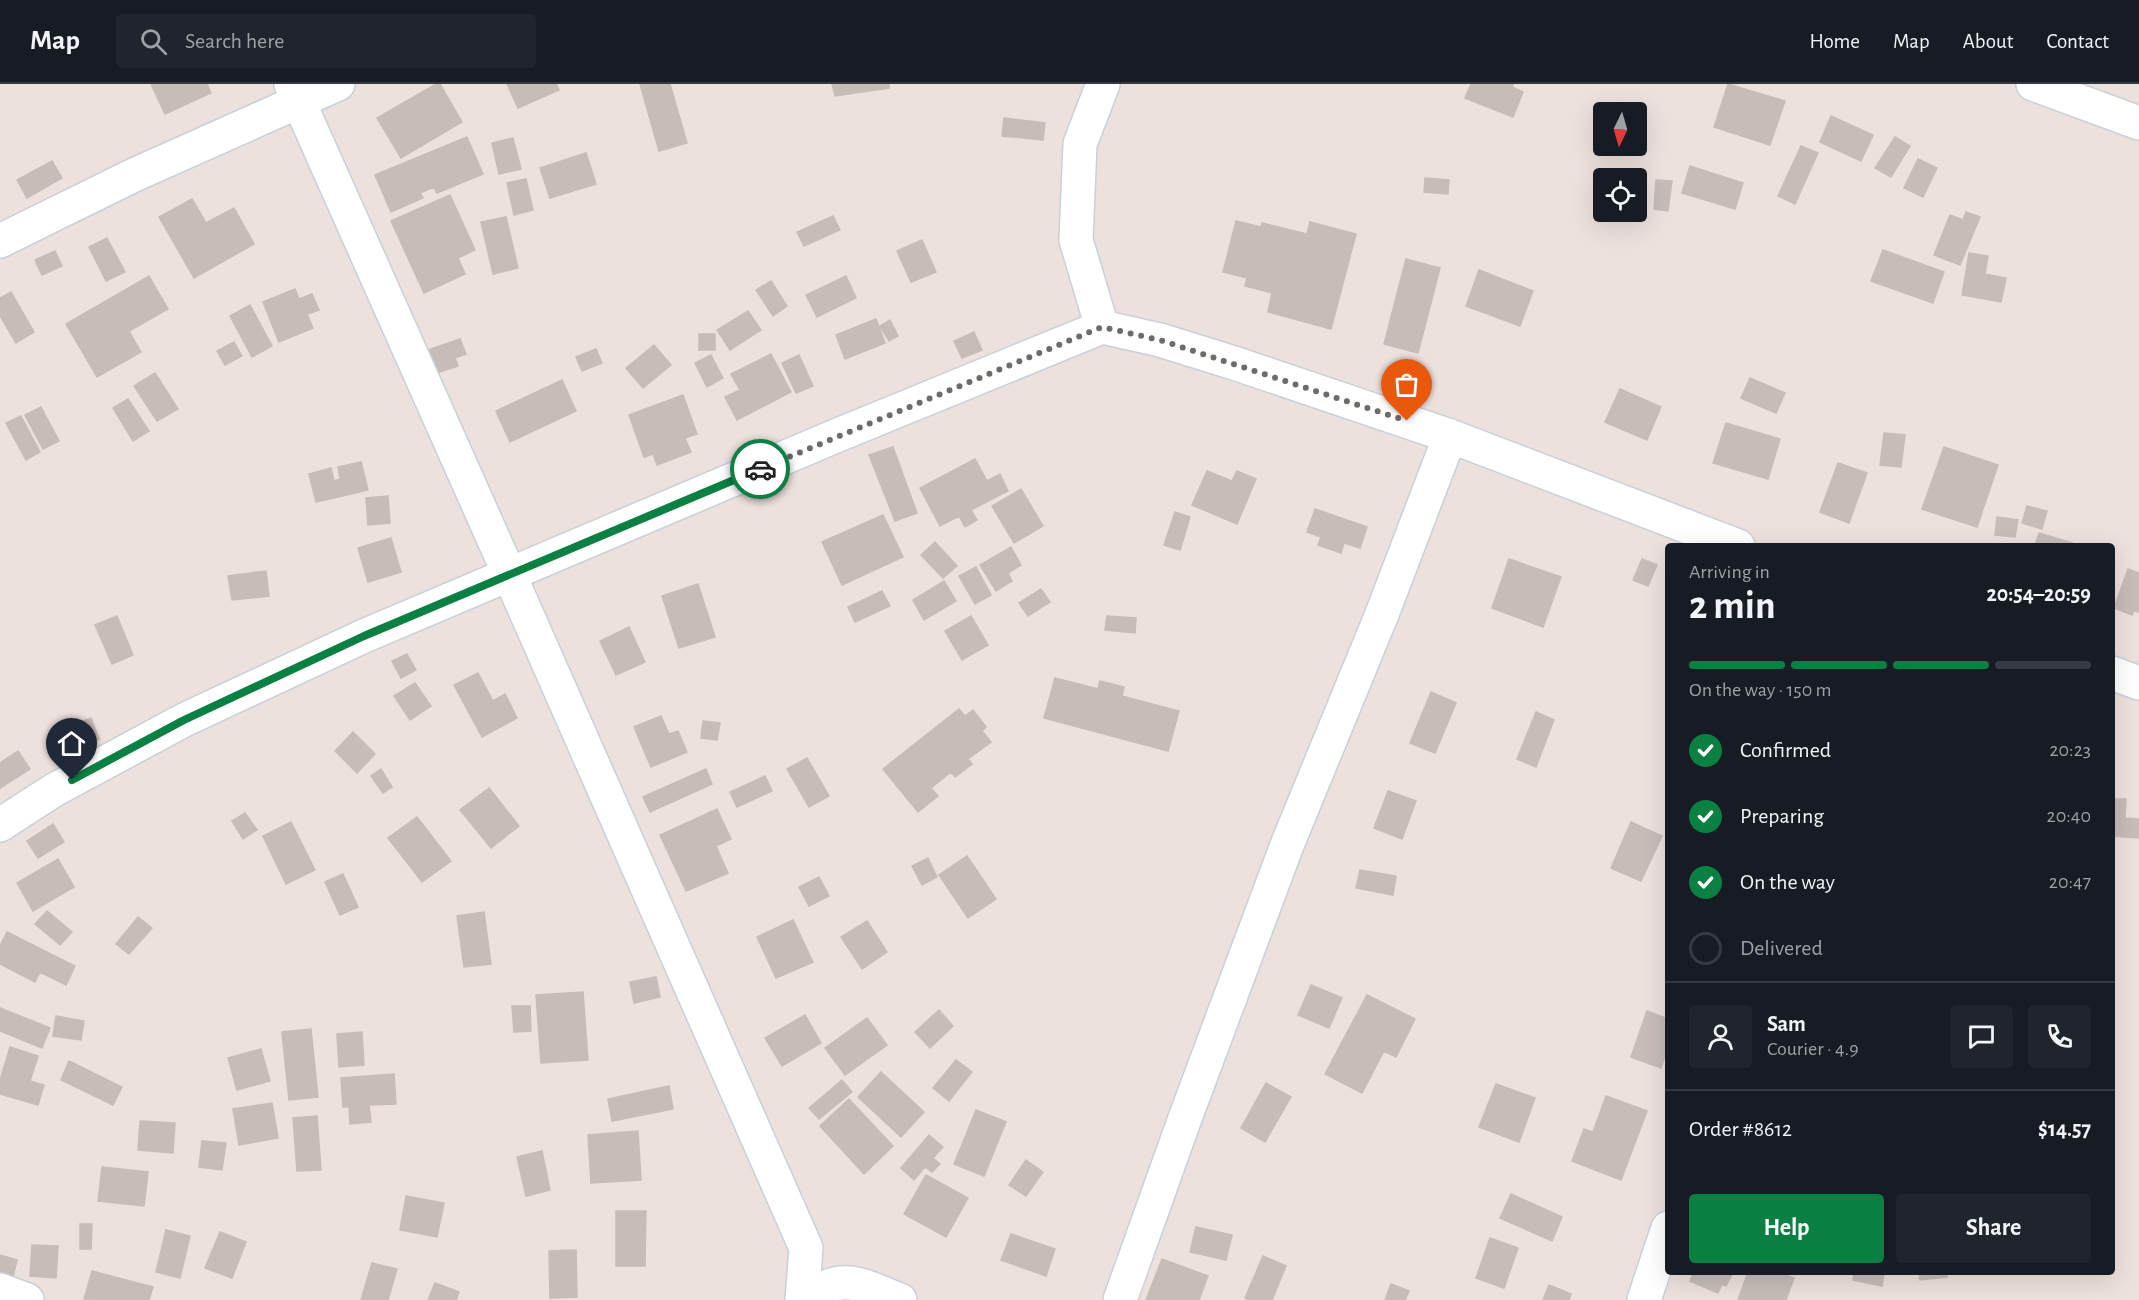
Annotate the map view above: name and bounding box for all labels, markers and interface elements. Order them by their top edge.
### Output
search box [116,14,536,68]
icon: search [137,25,170,58]
text: Map [30,27,80,55]
text: Search here [185,30,284,52]
text: Home [1809,31,1860,52]
text: Map [1893,31,1930,52]
text: About [1963,31,2013,52]
text: Contact [2046,31,2109,52]
north arrow [1593,102,1647,156]
map controls [1593,102,1647,222]
button: locate [1593,168,1647,222]
pin [1381,359,1432,421]
icon: bag [1390,368,1423,401]
courier [730,439,790,499]
icon: car [744,453,777,486]
text: Arriving in [1689,562,1770,582]
text: 20:54–20:59 [1986,583,2091,605]
text: 2 min [1689,587,1776,626]
text: On the way · 150 m [1689,680,1832,700]
pin [46,718,97,780]
icon: home [55,727,88,760]
icon: check [1689,734,1722,767]
text: Confirmed [1740,739,1831,761]
text: 20:23 [2049,740,2091,760]
icon: check [1689,800,1722,833]
text: Preparing [1740,805,1824,827]
text: 20:40 [2047,806,2091,826]
icon: check [1689,866,1722,899]
text: On the way [1740,871,1835,893]
text: 20:47 [2049,872,2091,892]
text: Delivered [1740,937,1823,959]
button: person [1689,1005,1752,1068]
button: chat [1950,1005,2013,1068]
button: phone [2028,1005,2091,1068]
text: Sam [1767,1013,1806,1035]
text: Courier · 4.9 [1767,1039,1859,1059]
text: Order #8612 [1689,1118,1792,1140]
text: $14.57 [2038,1118,2091,1140]
button: Help [1689,1194,1884,1263]
button: Share [1896,1194,2091,1263]

